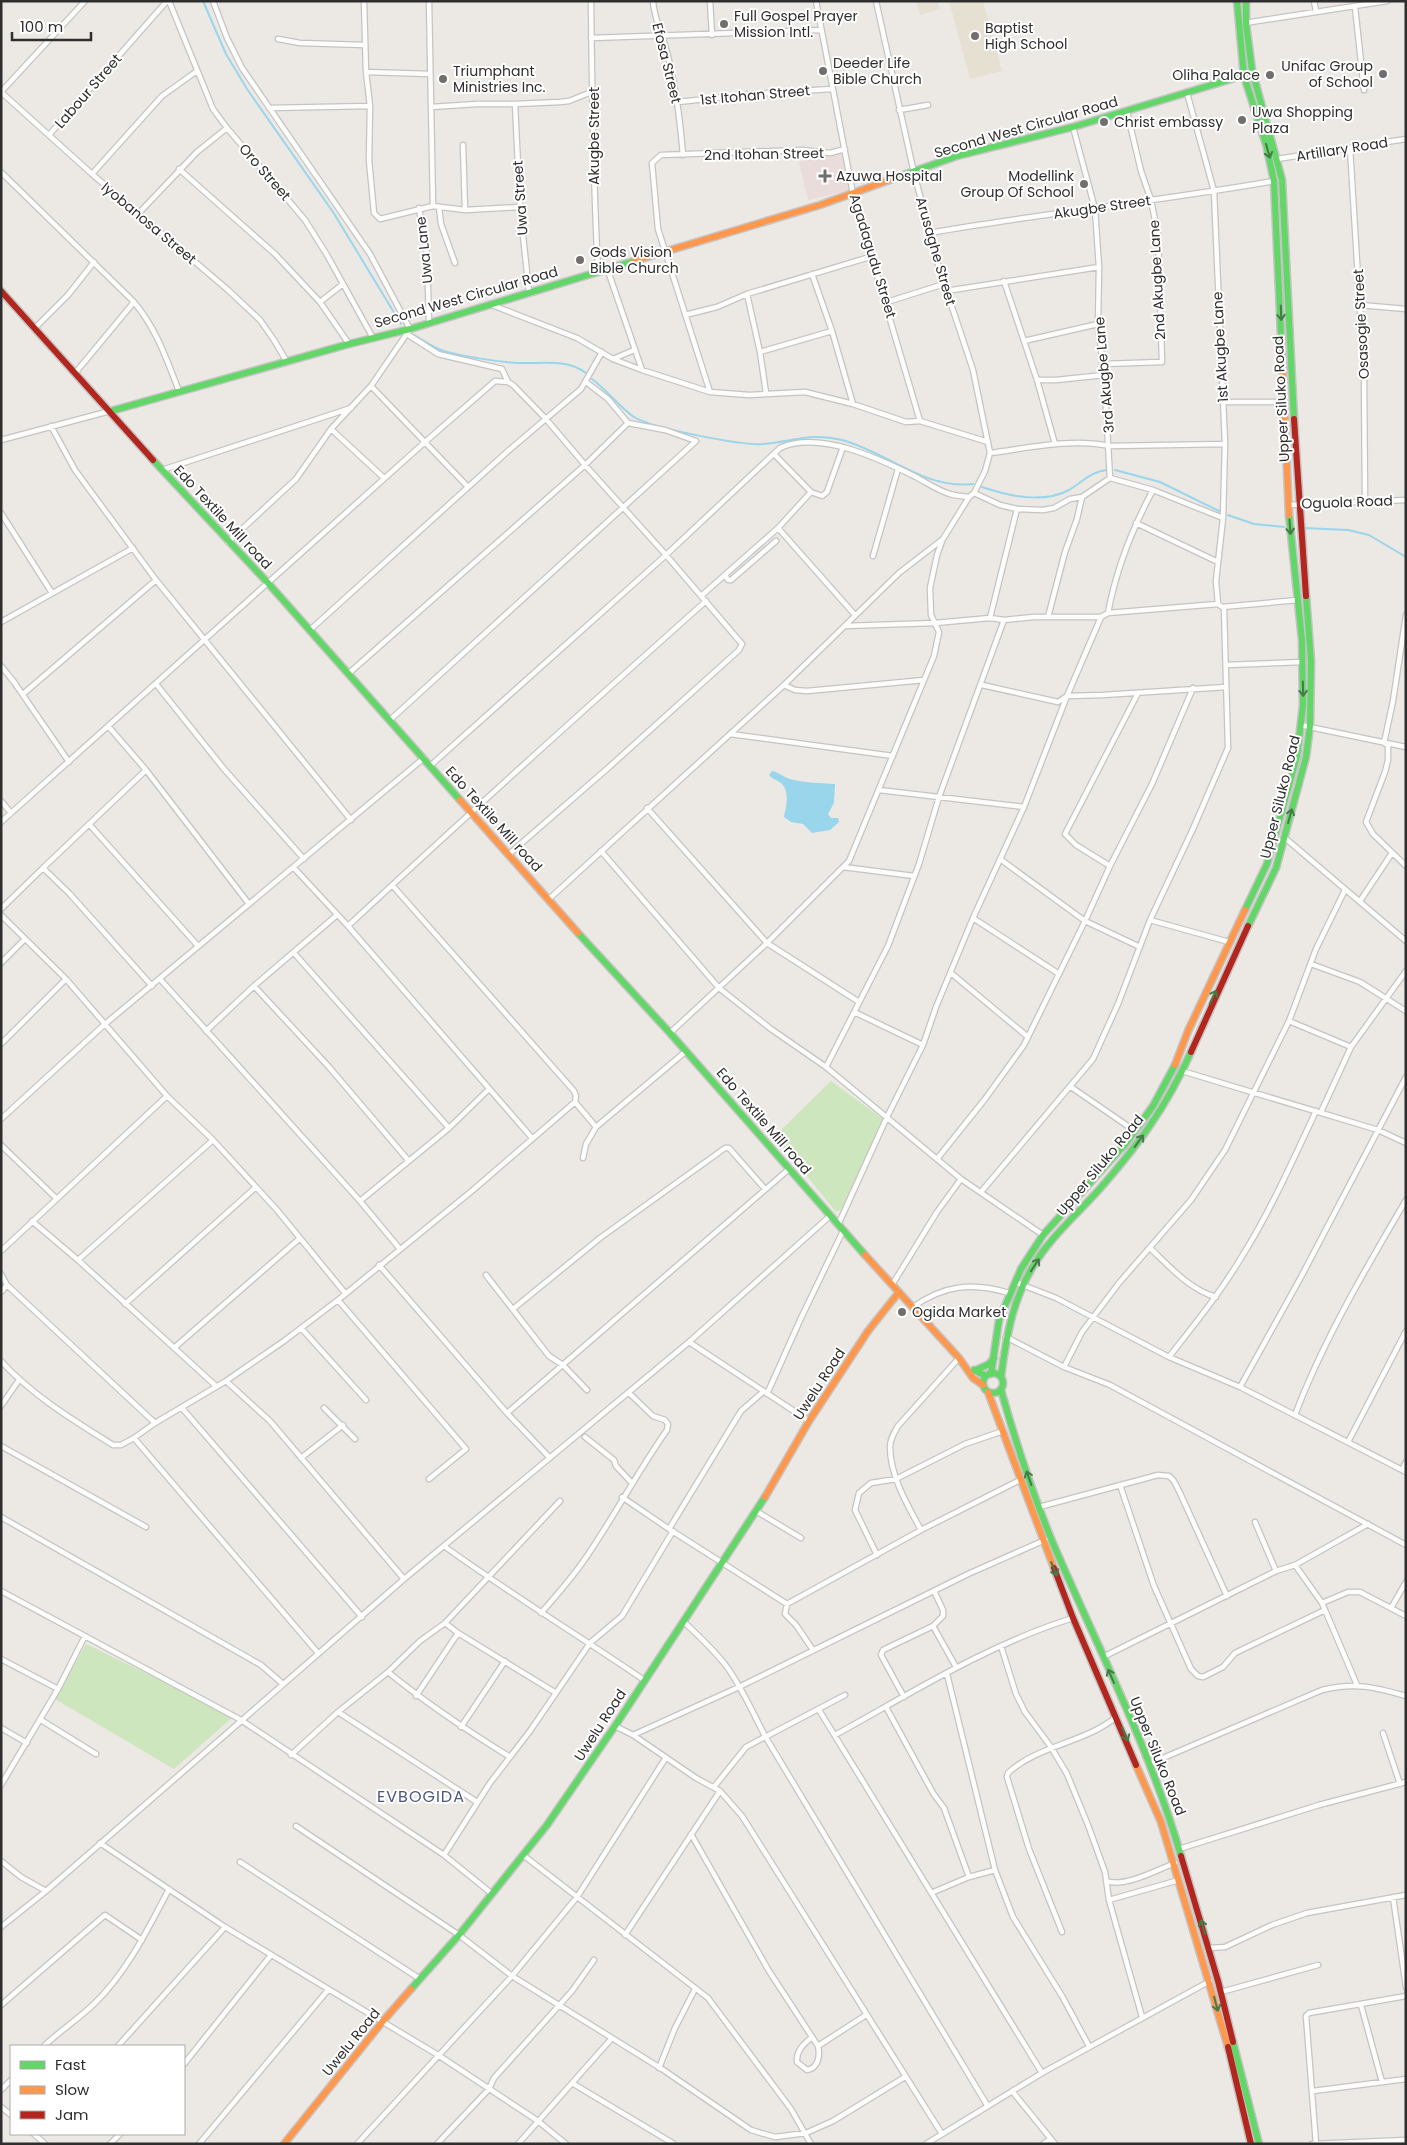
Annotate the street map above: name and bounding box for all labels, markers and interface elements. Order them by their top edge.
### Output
place label: Full Gospel Prayer Mission Intl. [734,6,858,42]
scale bar [12,10,91,42]
text: 100 m [20,16,63,37]
marker: Full Gospel Prayer Mission Intl. [718,18,730,30]
place label: Baptist High School [985,18,1067,54]
street label: Efosa Street [647,21,687,105]
marker: Baptist High School [969,30,981,42]
street label: Labour Street [50,49,126,133]
place label: Deeder Life Bible Church [833,53,922,89]
place label: Unifac Group of School [1281,56,1373,92]
place label: Triumphant Ministries Inc. [453,61,546,97]
marker: Deeder Life Bible Church [817,65,829,77]
place label: Oliha Palace [1172,65,1260,85]
marker: Unifac Group of School [1377,68,1389,80]
marker: Oliha Palace [1264,69,1276,81]
marker: Triumphant Ministries Inc. [437,73,449,85]
street label: 1st Itohan Street [699,80,811,110]
street label: Akugbe Street [584,87,604,185]
street label: Second West Circular Road [932,91,1120,163]
place label: Uwa Shopping Plaza [1252,102,1353,138]
place label: Christ embassy [1114,112,1223,132]
marker: Uwa Shopping Plaza [1236,114,1248,126]
marker: Christ embassy [1098,116,1110,128]
street label: Artillary Road [1295,132,1389,166]
street label: Oro Street [235,139,295,205]
street label: 2nd Itohan Street [704,143,824,165]
one-way arrow [1263,143,1273,159]
street label: Uwa Street [507,160,533,236]
place label: Azuwa Hospital [836,166,942,186]
place label: Modellink Group Of School [960,166,1075,202]
marker: Azuwa Hospital [818,169,832,183]
street label: Iyobanosa Street [97,177,201,269]
marker: Modellink Group Of School [1078,178,1090,190]
street label: Akugbe Street [1052,190,1152,224]
street label: Agadagudu Street [845,191,901,321]
street label: Arusaghe Street [911,194,961,308]
street label: Uwa Lane [411,215,437,285]
street label: 2nd Akugbe Lane [1144,219,1170,341]
place label: Gods Vision Bible Church [590,242,679,278]
marker: Gods Vision Bible Church [574,254,586,266]
street label: Second West Circular Road [372,261,560,333]
street label: Osasogie Street [1348,268,1374,380]
street label: 1st Akugbe Lane [1207,291,1233,403]
one-way arrow [1276,304,1286,320]
street label: 3rd Akugbe Lane [1089,316,1119,434]
street label: Upper Siluko Road [1268,335,1294,463]
street label: Edo Textile Mill road [169,460,277,574]
street label: Oguola Road [1301,490,1393,514]
one-way arrow [1286,519,1295,535]
one-way arrow [1298,681,1308,697]
street label: Upper Siluko Road [1255,733,1305,861]
street label: Edo Textile Mill road [441,762,547,876]
one-way arrow [1286,808,1296,824]
one-way arrow [1209,990,1219,1005]
street label: Edo Textile Mill road [712,1063,816,1179]
street label: Upper Siluko Road [1052,1110,1148,1220]
one-way arrow [1134,1134,1144,1148]
one-way arrow [1029,1258,1040,1272]
place label: Ogida Market [912,1302,1006,1322]
marker: Ogida Market [896,1306,908,1318]
street label: Uwelu Road [788,1344,850,1424]
one-way arrow [1024,1470,1033,1486]
one-way arrow [1049,1561,1059,1576]
one-way arrow [1106,1669,1116,1684]
street label: Uwelu Road [569,1685,631,1765]
street label: Upper Siluko Road [1125,1694,1191,1818]
one-way arrow [1120,1726,1130,1741]
district label: EVBOGIDA [377,1785,465,1808]
one-way arrow [1197,1920,1207,1936]
one-way arrow [1212,1995,1222,2011]
street label: Uwelu Road [317,2004,385,2080]
legend [10,2045,185,2135]
text: Fast [55,2054,86,2075]
text: Slow [55,2079,90,2100]
text: Jam [55,2104,89,2125]

